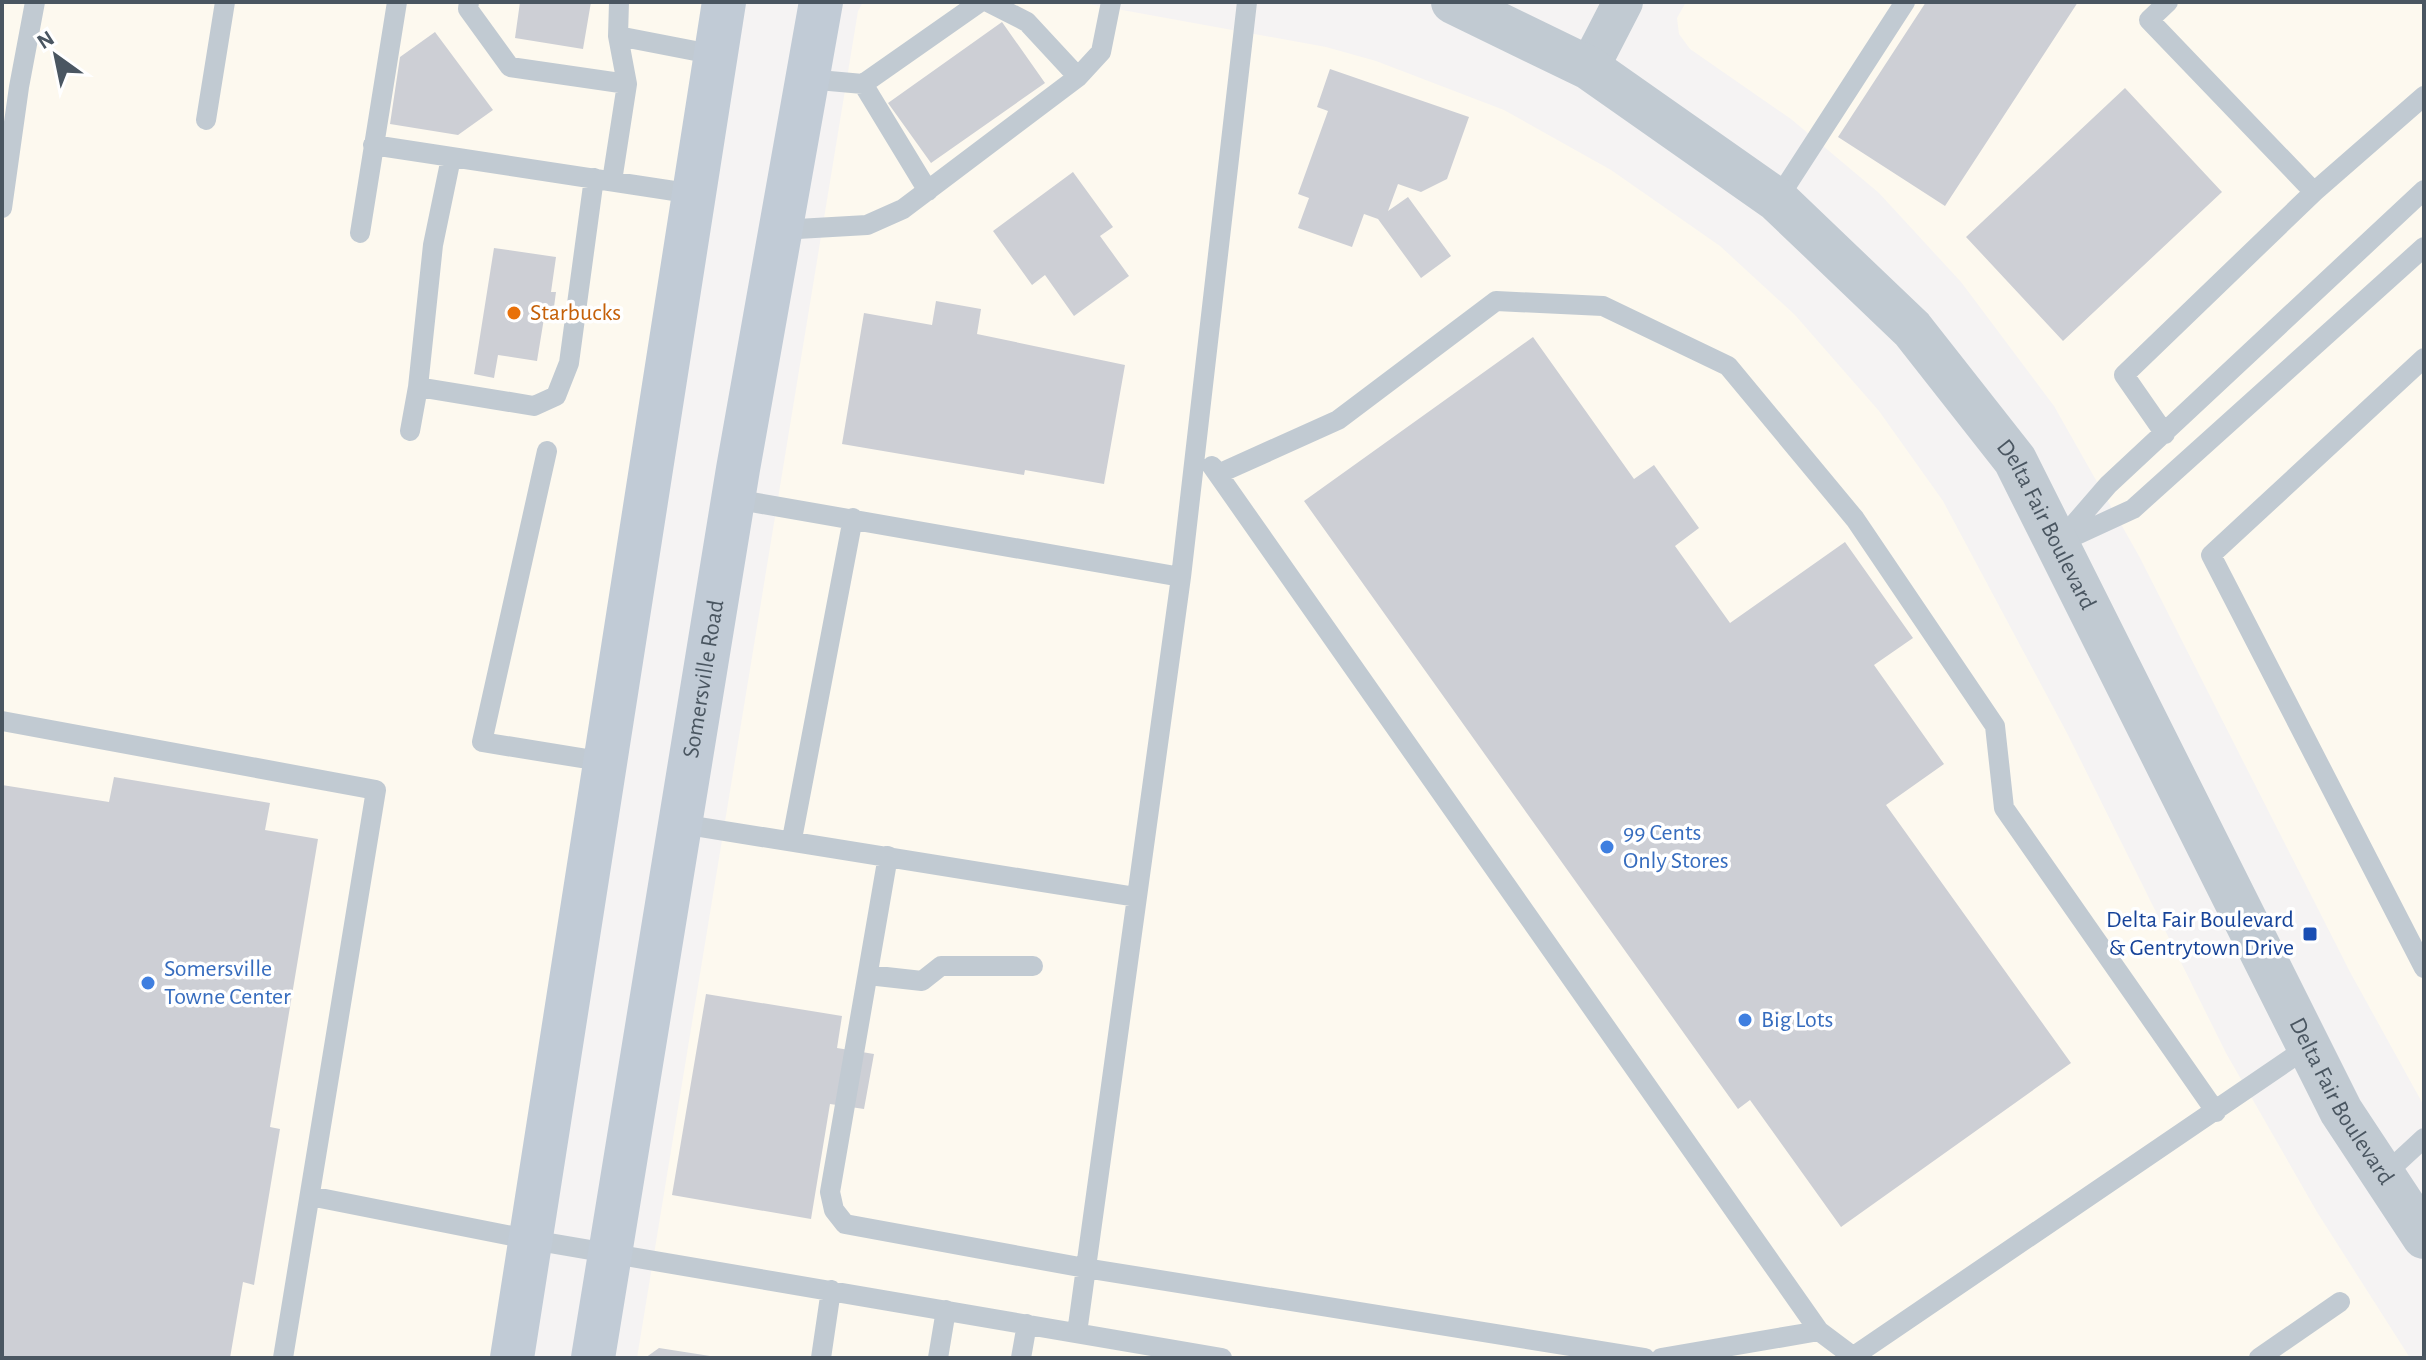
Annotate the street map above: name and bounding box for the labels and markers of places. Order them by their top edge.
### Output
place label: Starbucks [530,301,621,325]
marker: Starbucks [505,304,523,322]
place label: 99 Cents Only Stores [1623,821,1729,873]
marker: 99 Cents Only Stores [1598,838,1616,856]
place label: Delta Fair Boulevard & Gentrytown Drive [2106,908,2294,960]
marker: Delta Fair Boulevard & Gentrytown Drive [2301,925,2319,943]
place label: Somersville Towne Center [164,957,291,1009]
marker: Somersville Towne Center [139,974,157,992]
place label: Big Lots [1761,1008,1833,1032]
marker: Big Lots [1736,1011,1754,1029]

